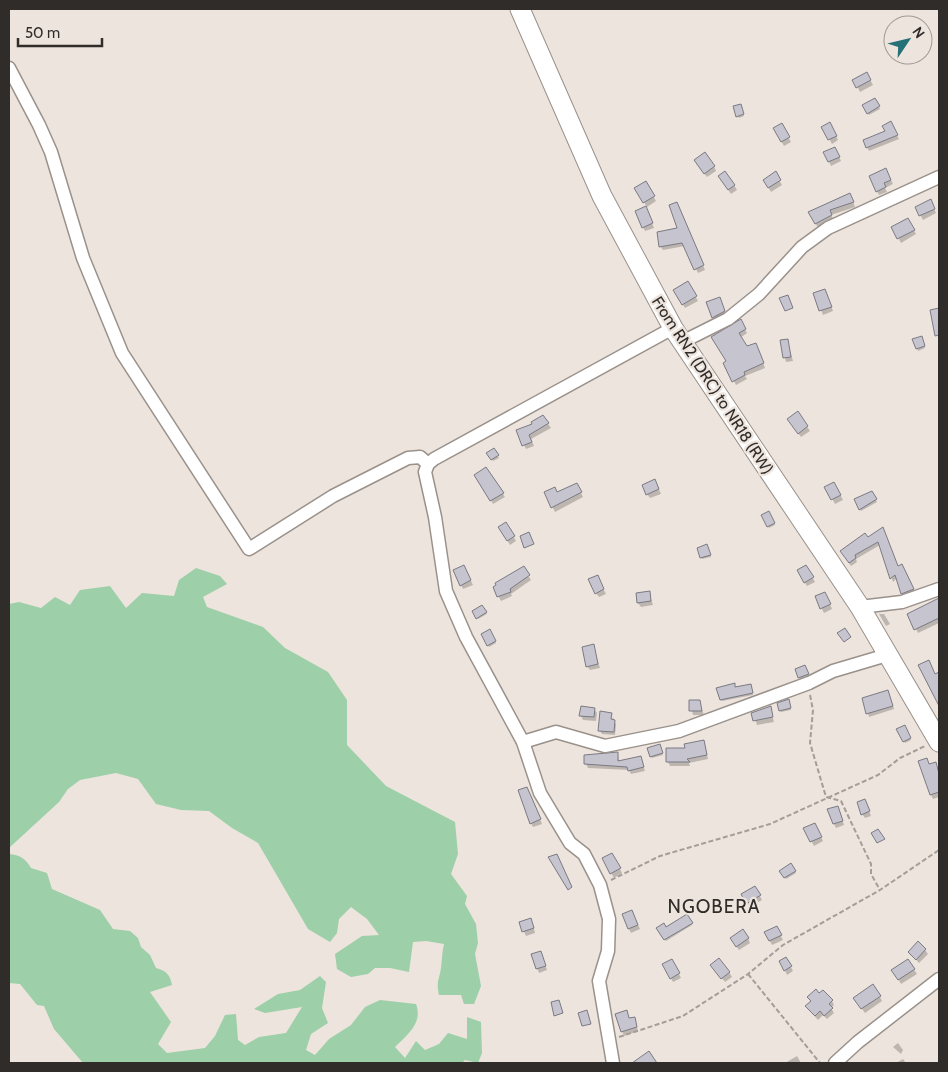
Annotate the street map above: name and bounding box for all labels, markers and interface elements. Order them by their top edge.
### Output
scale bar [18,15,101,47]
north arrow [883,15,933,65]
text: N [908,23,929,42]
text: 50 m [25,24,60,42]
street label: From RN2 (DRC) to NR18 (RW) [648,293,777,478]
district label: NGOBERA [668,895,760,918]

